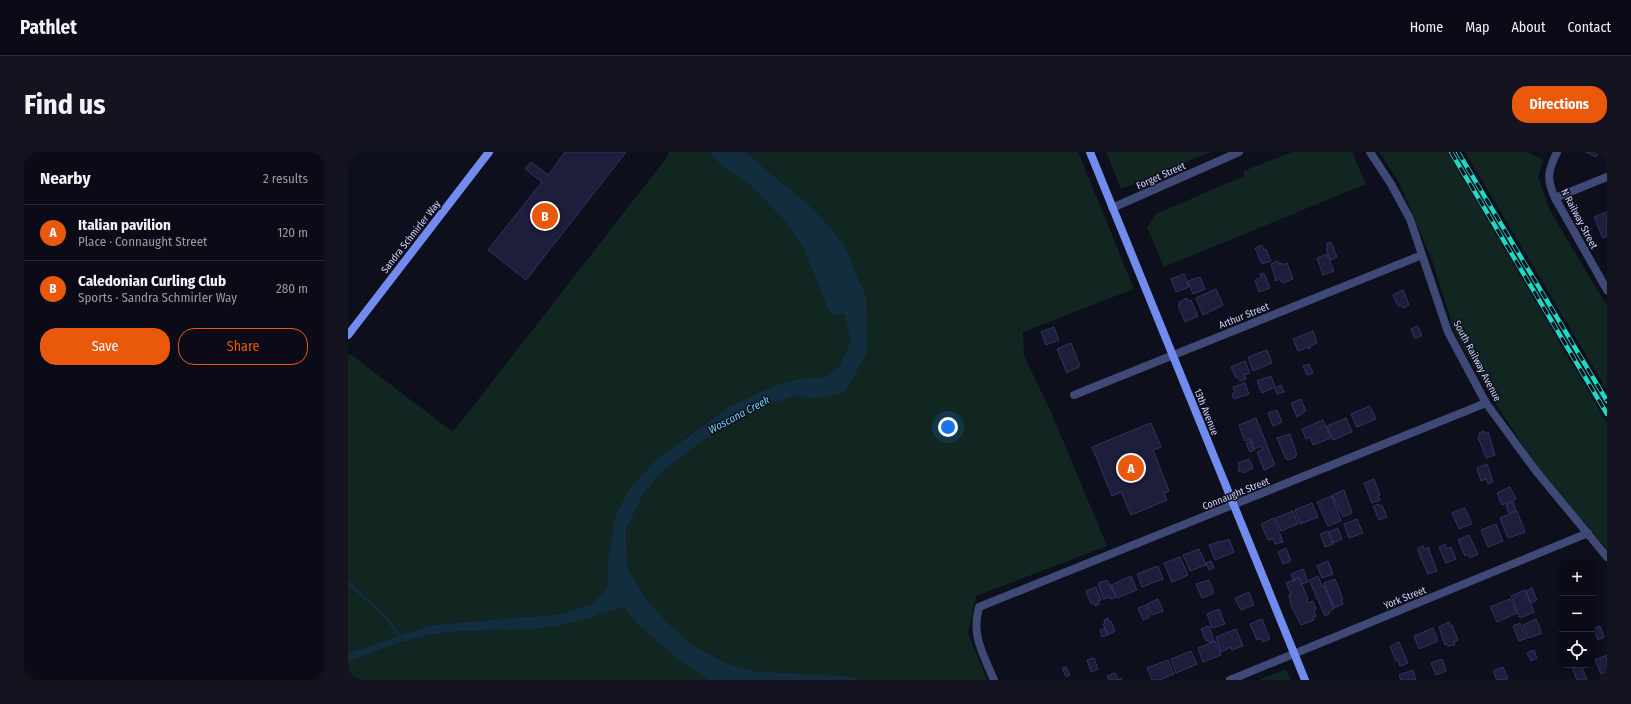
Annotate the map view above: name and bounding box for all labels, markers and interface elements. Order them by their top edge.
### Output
text: Pathlet [20,16,77,39]
text: Home [1410,19,1443,36]
text: Map [1465,19,1489,36]
text: About [1511,19,1546,36]
text: Contact [1568,19,1611,36]
button: Directions [1512,86,1607,123]
text: Find us [24,88,106,121]
street label: Forget Street [1135,160,1188,192]
text: Nearby [40,168,91,189]
text: 2 results [263,171,308,186]
street label: N Railway Street [1558,187,1600,252]
street label: Sandra Schmirler Way [379,198,443,276]
pin: B [532,201,558,231]
text: Italian pavilion [78,216,171,234]
text: A [49,225,57,240]
text: 120 m [277,225,308,240]
text: Place · Connaught Street [78,234,207,249]
text: Caledonian Curling Club [78,272,226,290]
text: B [49,281,57,296]
text: 280 m [276,281,308,296]
text: Sports · Sandra Schmirler Way [78,290,237,305]
street label: Arthur Street [1217,300,1271,331]
street label: South Railway Avenue [1451,319,1503,404]
button: Save [40,328,170,365]
button: Share [178,328,308,365]
street label: 13th Avenue [1191,387,1221,437]
water label: Wascana Creek [706,393,772,437]
your location [938,417,958,437]
pin: A [1118,453,1144,483]
street label: Connaught Street [1201,475,1272,513]
map controls [1559,560,1595,668]
button: + [1559,560,1595,596]
street label: York Street [1382,584,1429,612]
button: − [1559,596,1595,632]
button: locate [1559,632,1595,668]

